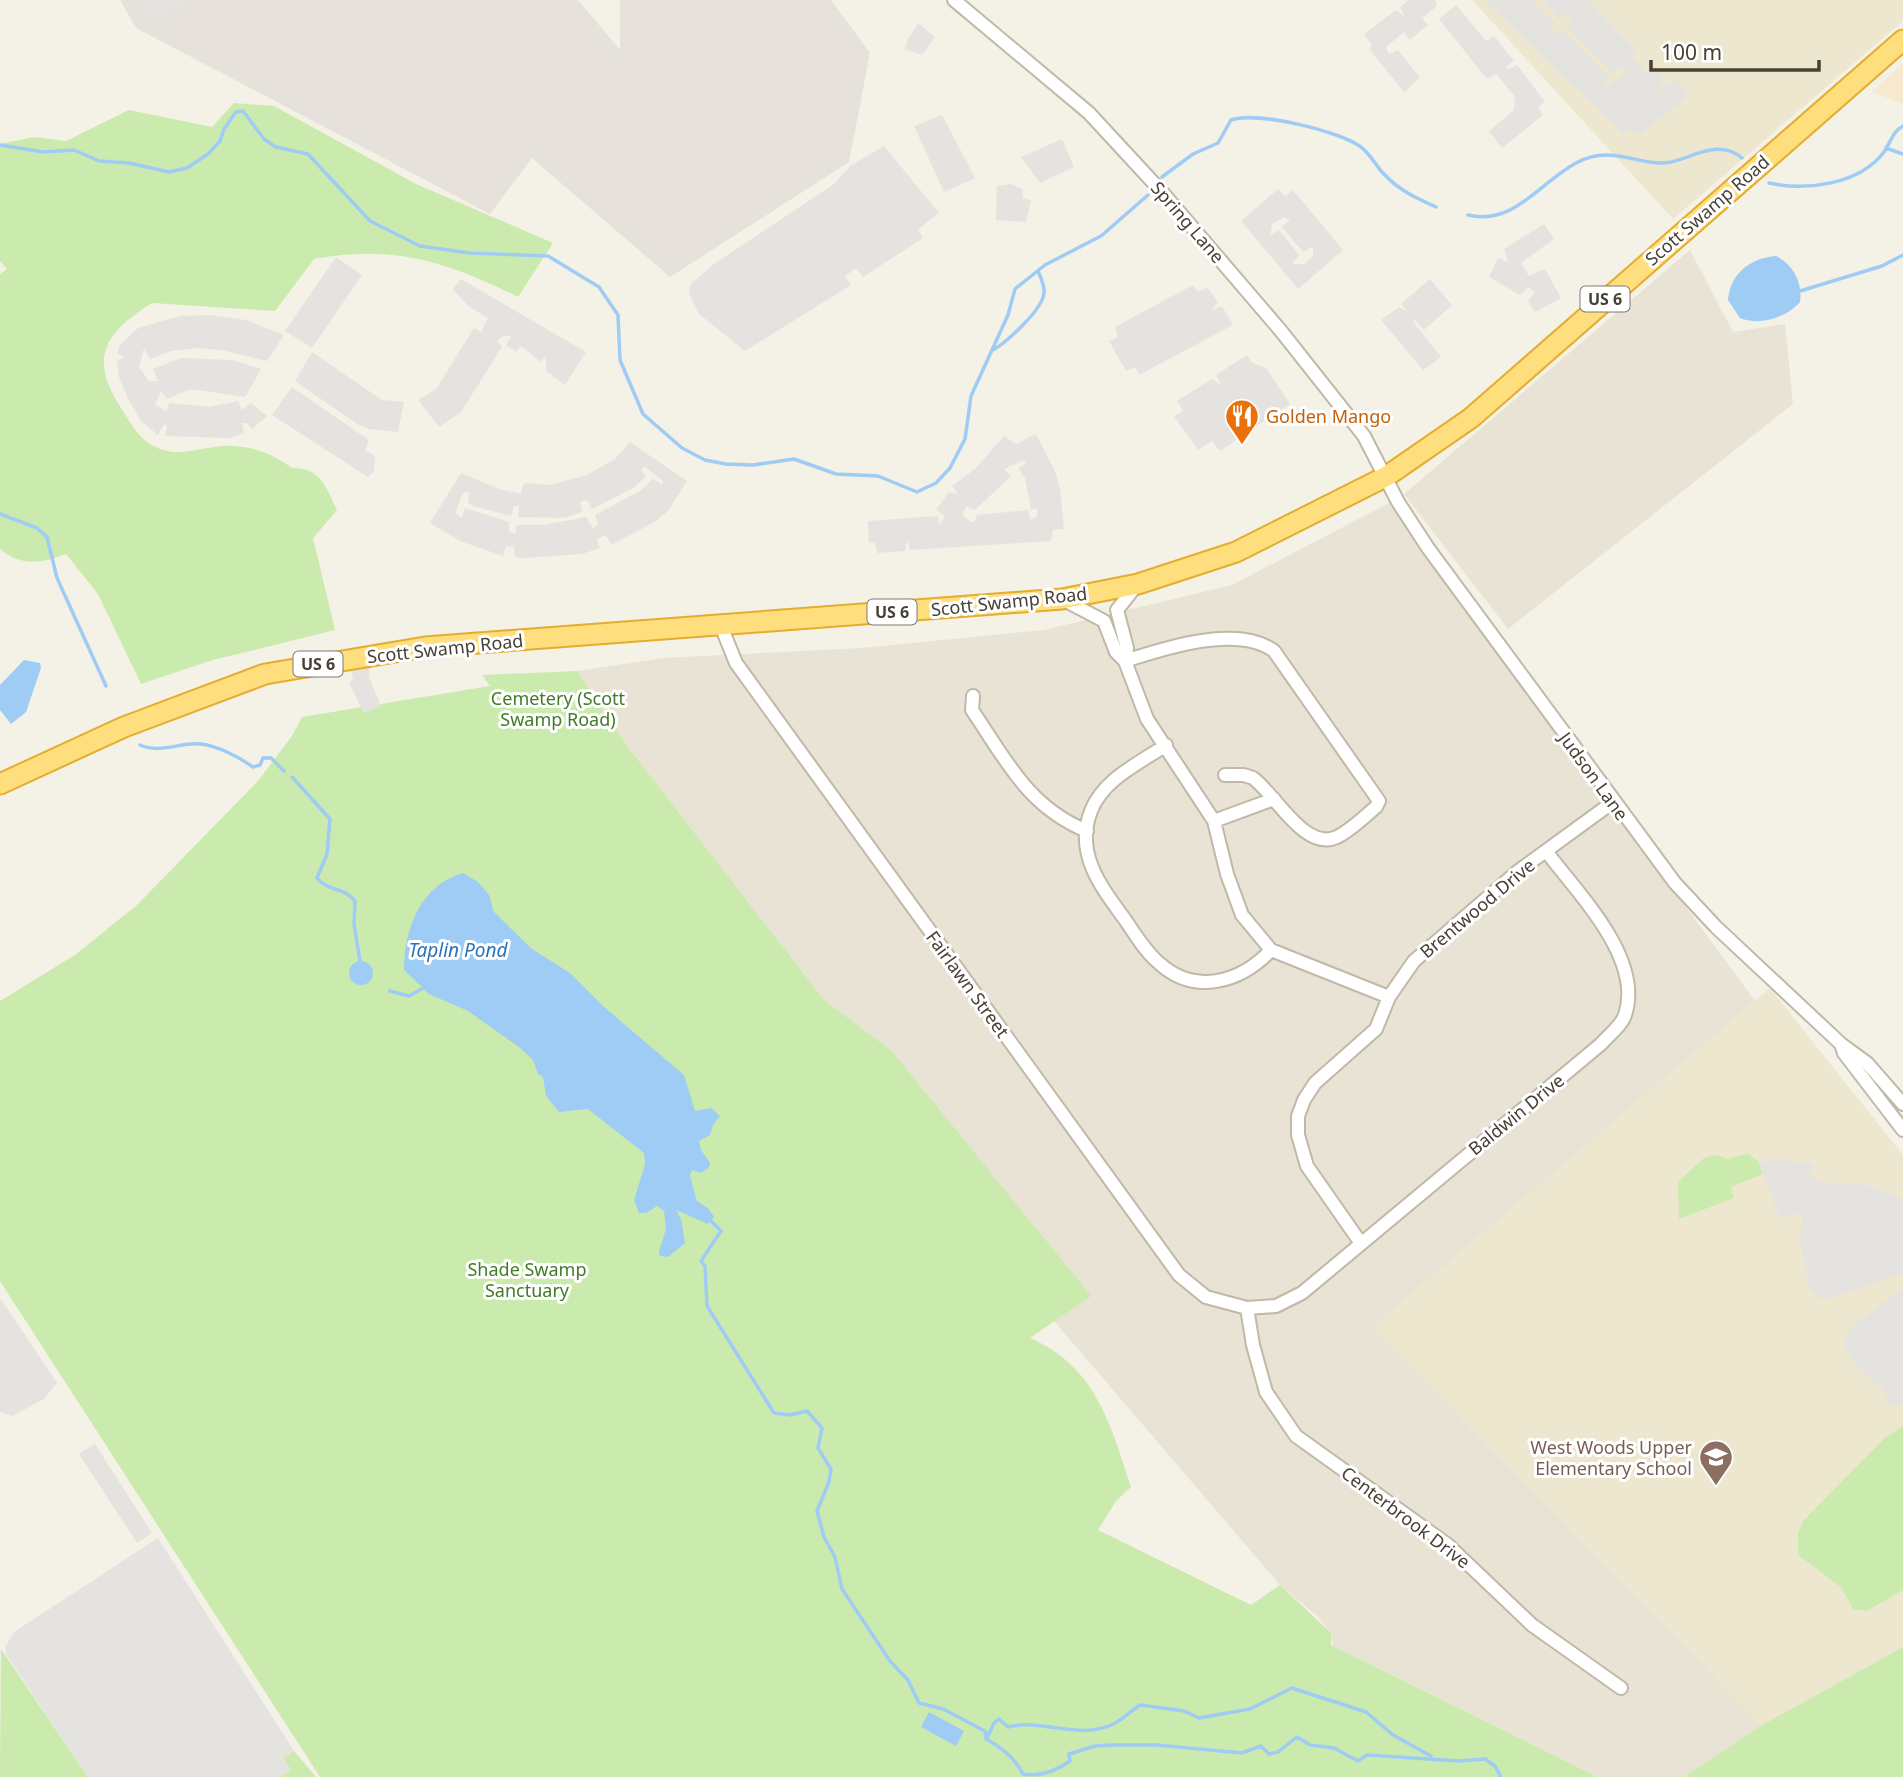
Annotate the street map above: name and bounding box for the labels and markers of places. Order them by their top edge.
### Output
restaurant icon: Golden Mango [1223,397,1261,446]
place label: Golden Mango [1266,404,1391,428]
place label: West Woods Upper Elementary School [1530,1435,1693,1480]
school or university icon: West Woods Upper Elementary School [1697,1438,1735,1487]

